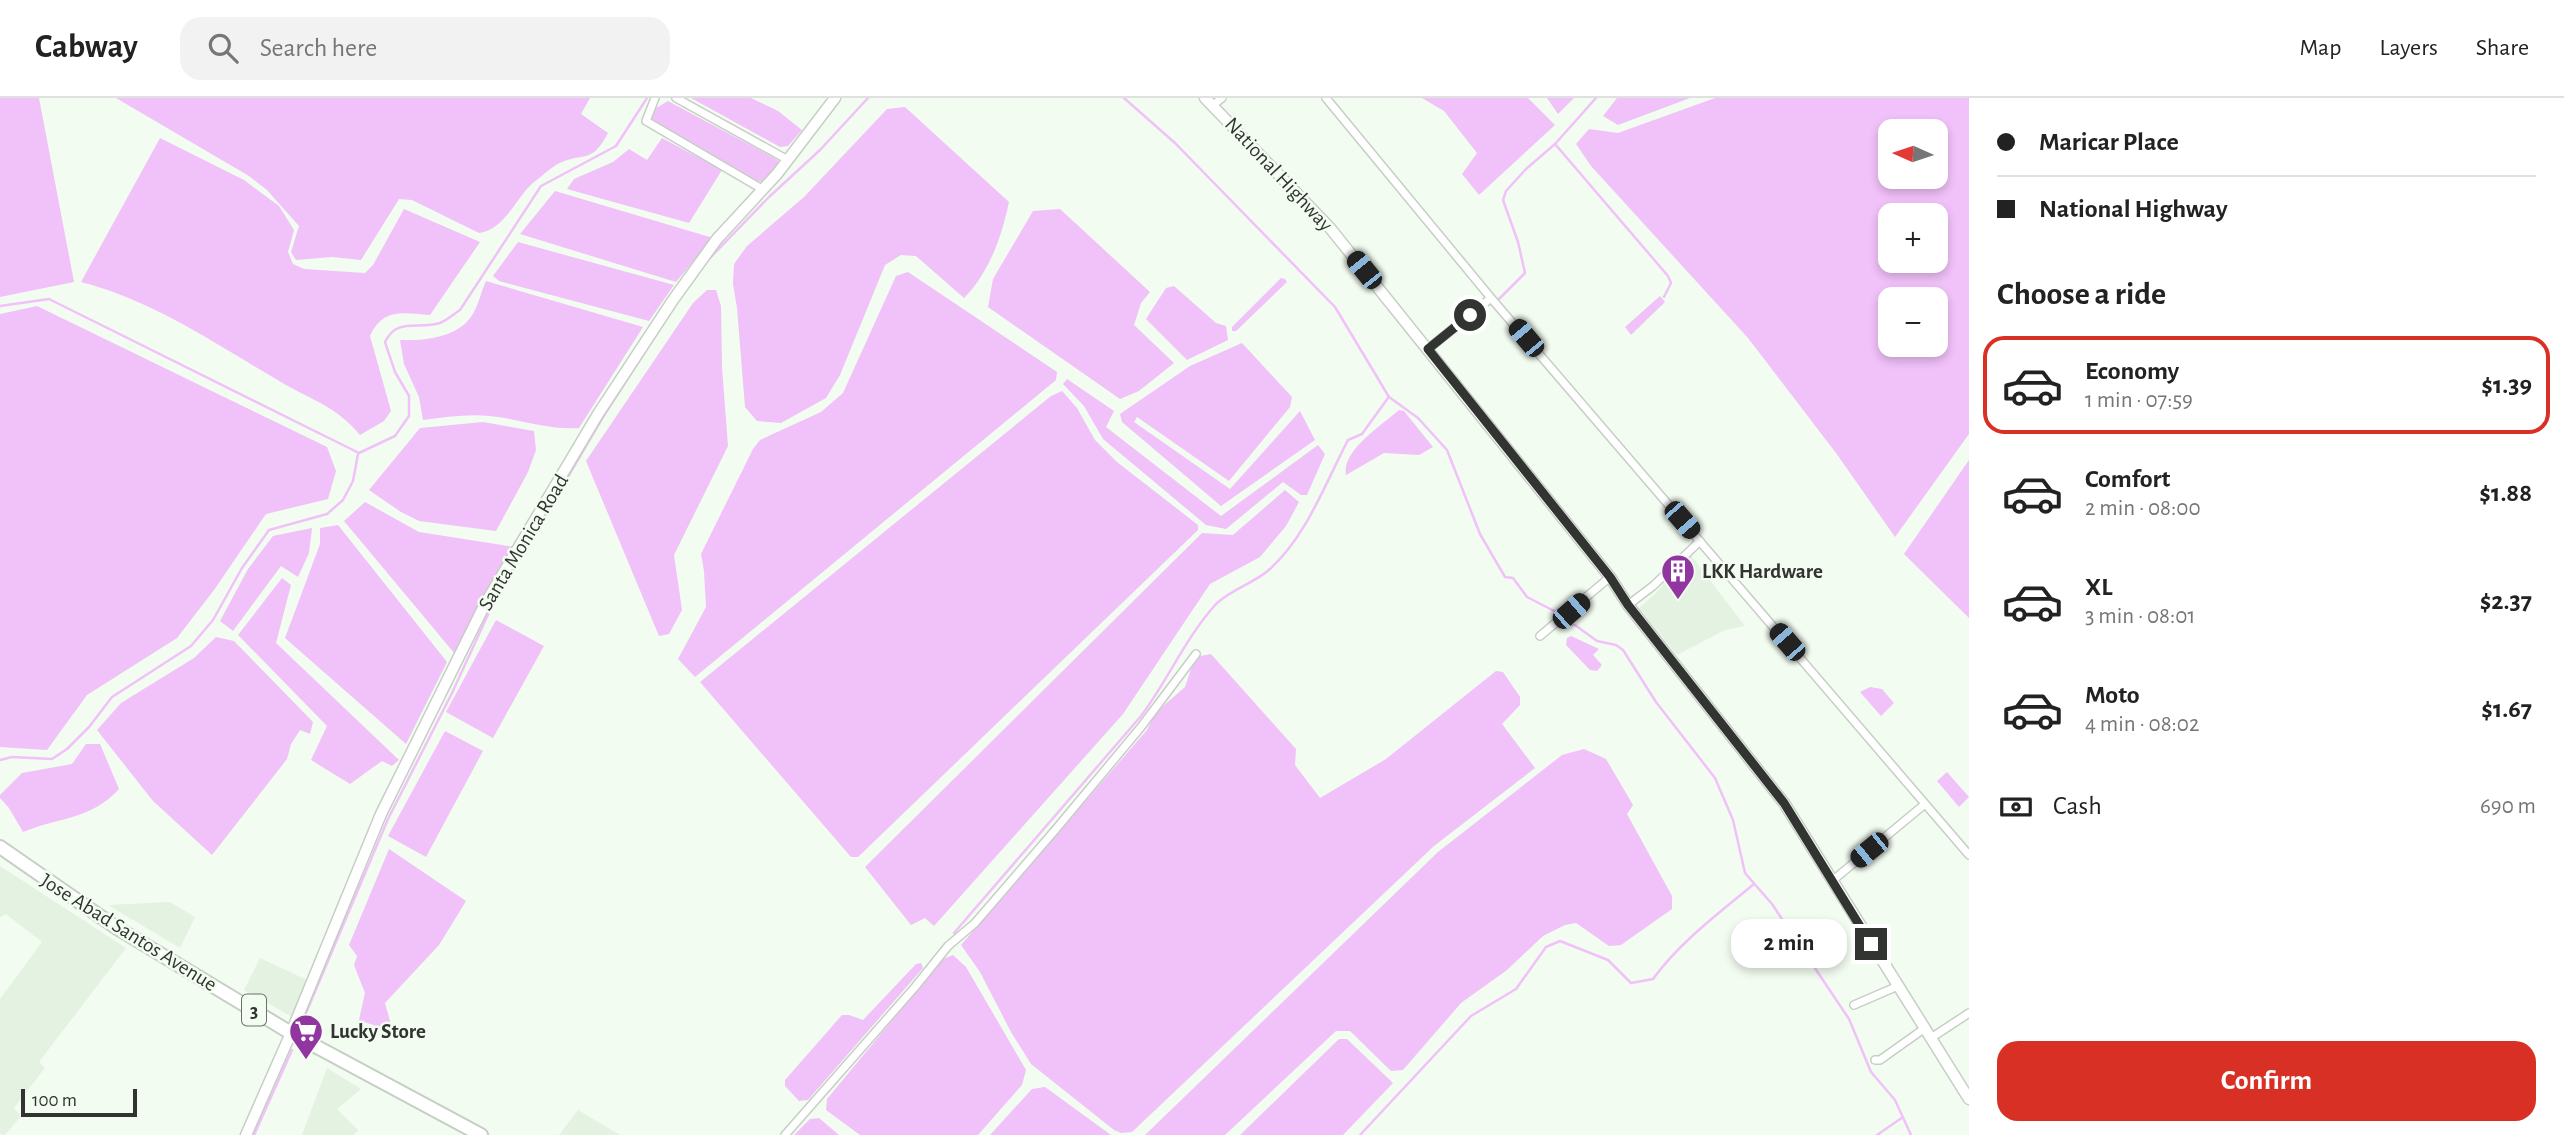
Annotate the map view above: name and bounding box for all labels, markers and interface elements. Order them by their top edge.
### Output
search box [180,17,670,80]
icon: search [204,29,242,67]
text: Cabway [35,31,138,64]
text: Search here [260,35,377,61]
text: Map [2299,36,2341,60]
text: Layers [2379,36,2438,60]
text: Share [2476,36,2529,60]
street label: National Highway [1221,113,1336,235]
north arrow [1878,119,1948,189]
map controls [1878,119,1948,357]
text: Maricar Place [2039,129,2179,155]
text: National Highway [2039,196,2228,222]
button: + [1878,203,1948,273]
car [1343,247,1386,293]
text: Choose a ride [1997,278,2166,310]
button: − [1878,287,1948,357]
route start [1454,299,1486,331]
car [1505,315,1548,361]
icon: car [2001,354,2064,417]
text: Economy [2085,358,2179,384]
text: $1.39 [2481,372,2532,398]
text: 1 min · 07:59 [2085,389,2193,412]
icon: car [2001,462,2064,525]
text: Comfort [2085,466,2170,492]
street label: Santa Monica Road [475,470,572,614]
text: $1.88 [2479,480,2532,506]
car [1661,497,1704,543]
text: 2 min · 08:00 [2085,497,2201,520]
building icon: LKK Hardware [1659,552,1697,601]
place label: LKK Hardware [1702,561,1823,582]
icon: car [2001,570,2064,633]
text: XL [2085,574,2112,600]
text: $2.37 [2480,588,2532,614]
car [1549,589,1594,633]
text: 3 min · 08:01 [2085,605,2195,628]
car [1766,619,1809,665]
icon: car [2001,678,2064,741]
text: Moto [2085,682,2140,708]
text: $1.67 [2481,696,2532,722]
text: 4 min · 08:02 [2085,713,2199,736]
icon: cash [1997,788,2035,826]
text: Cash [2053,793,2102,819]
text: 690 m [2480,795,2536,818]
car [1847,829,1892,871]
street label: Jose Abad Santos Avenue [37,870,220,995]
callout: 2 min [1731,920,1846,968]
route end [1855,928,1887,960]
text: 2 min [1763,932,1815,955]
road number: 3 [242,994,266,1026]
supermarket icon: Lucky Store [287,1012,325,1061]
place label: Lucky Store [330,1021,426,1042]
button: Confirm [1997,1041,2536,1121]
scale bar [21,1086,136,1118]
text: 100 m [32,1091,77,1110]

